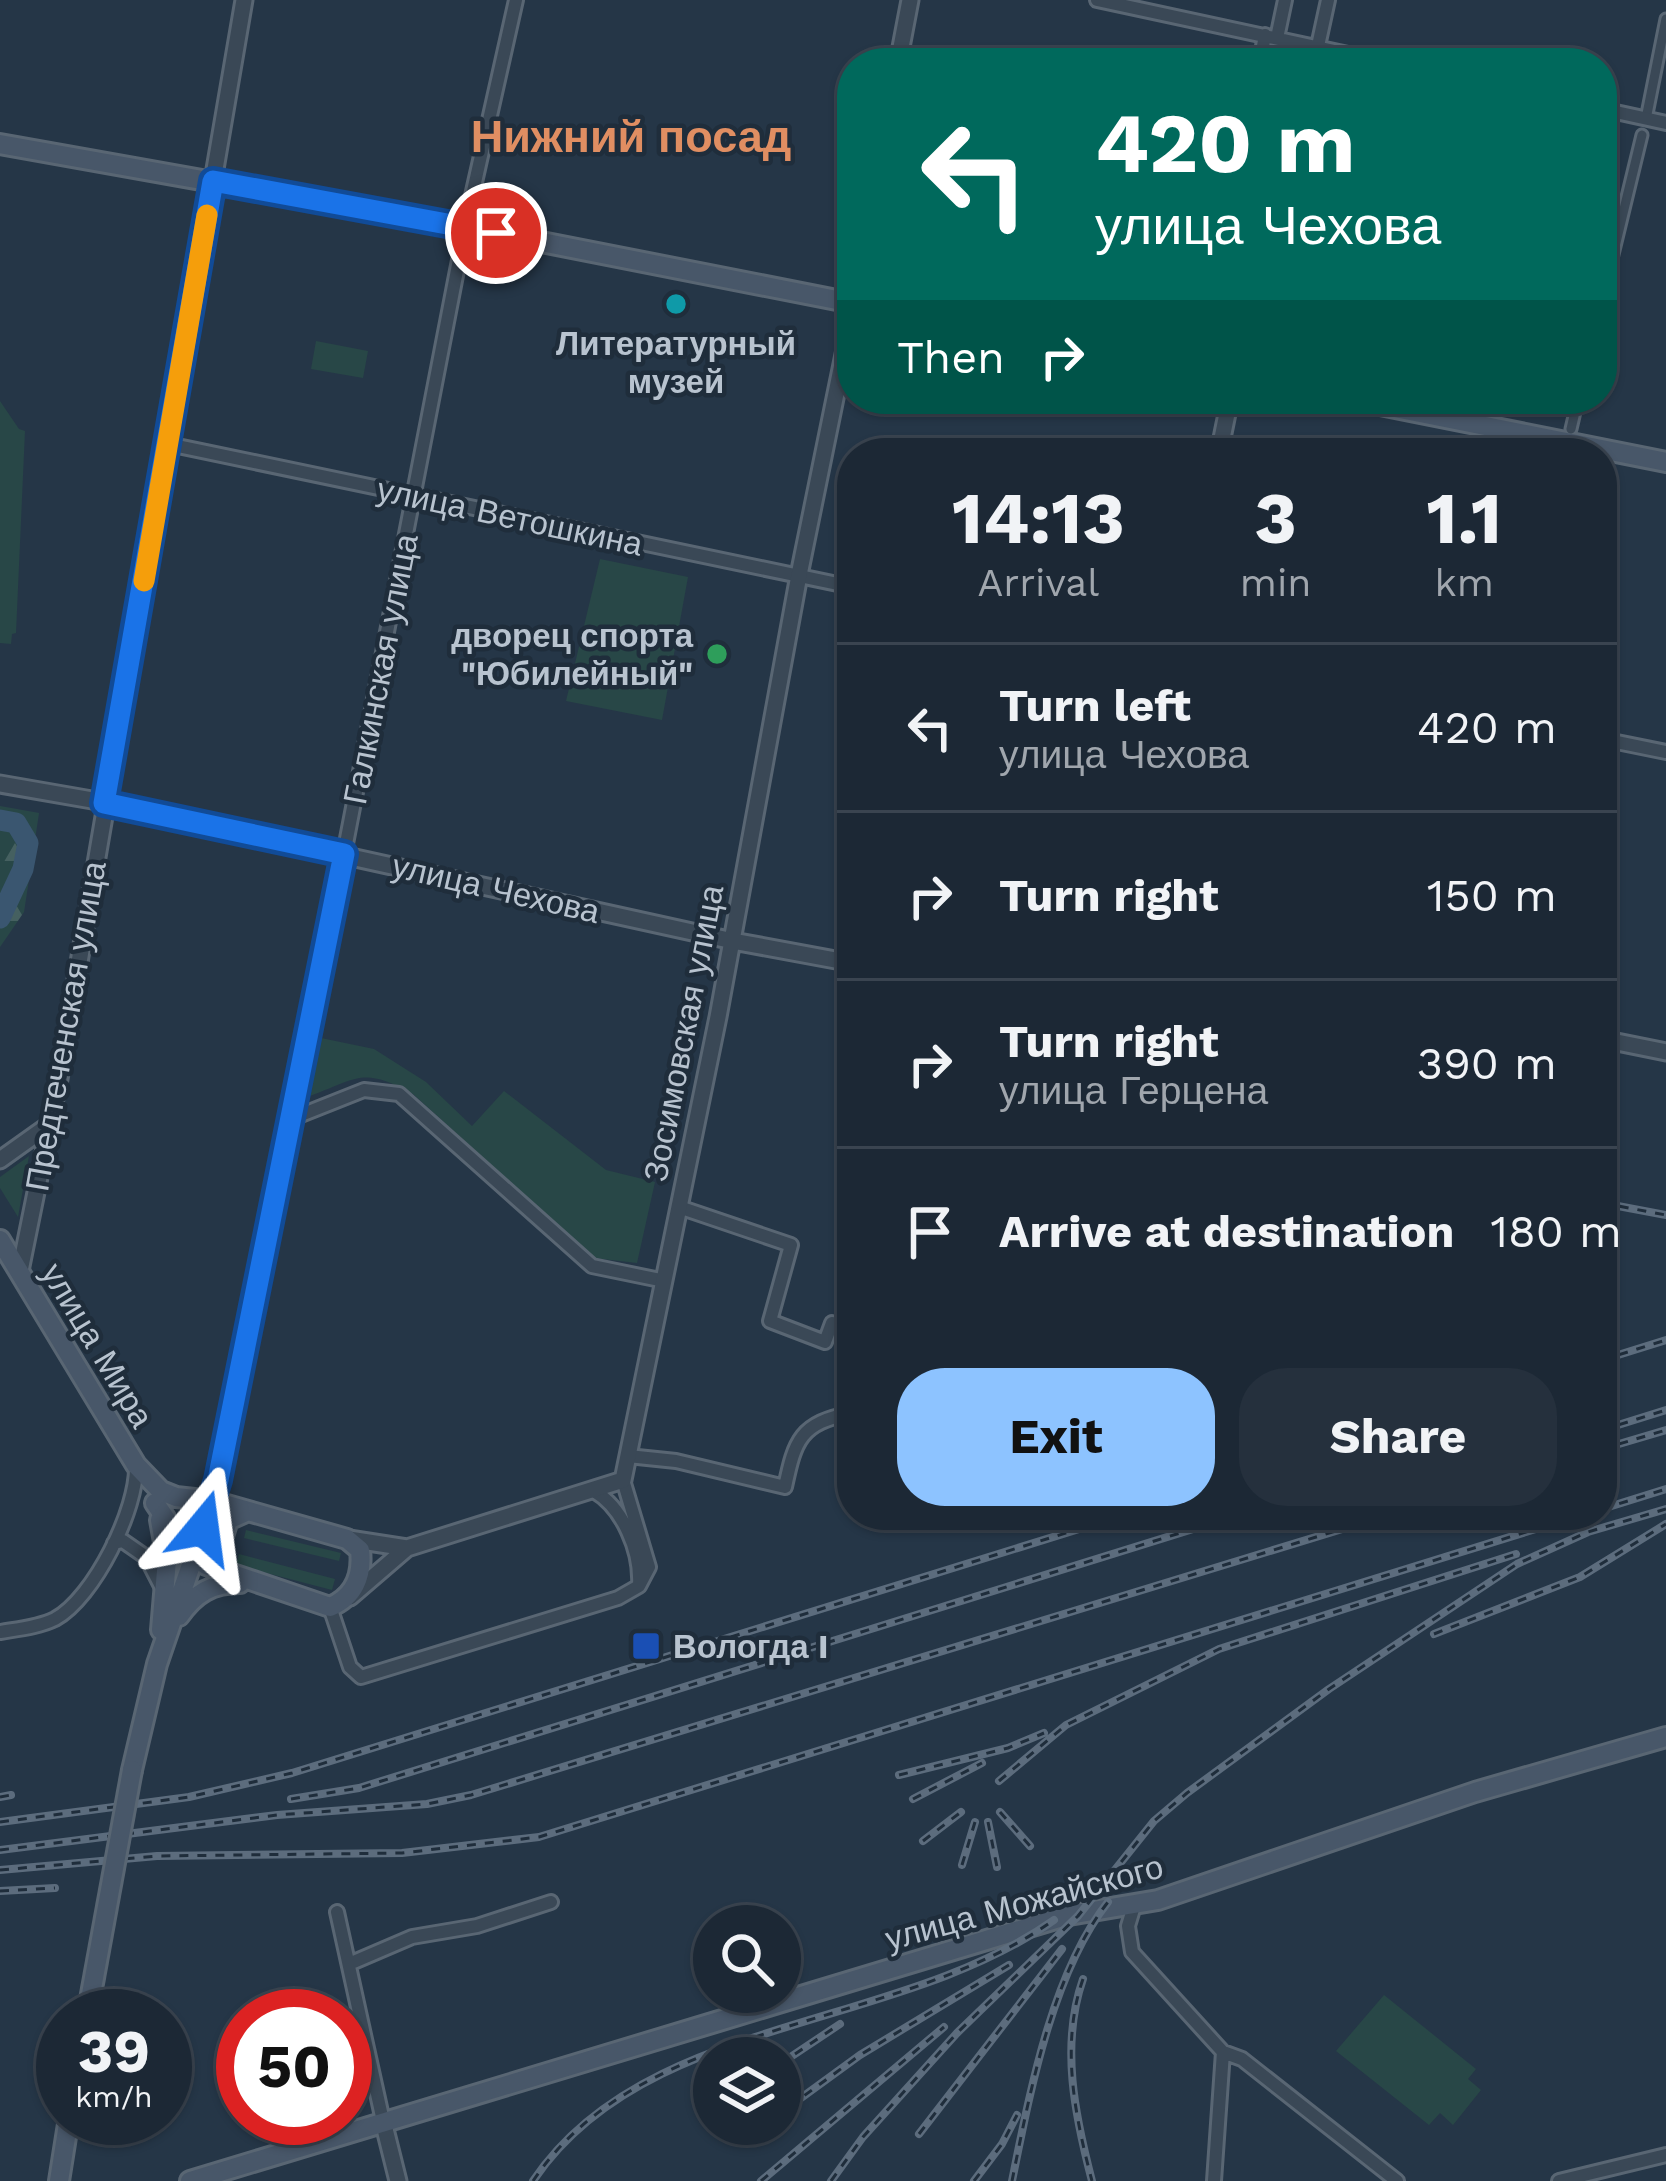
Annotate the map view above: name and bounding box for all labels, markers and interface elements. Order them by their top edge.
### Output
text: 420 m [1095,94,1355,192]
icon: left [897,96,1053,252]
district label: Нижний посад [471,110,791,163]
pin [445,182,547,284]
text: улица Чехова [1095,194,1441,257]
icon: arrive [463,200,529,266]
marker: Литературный музей [663,291,689,317]
place label: Литературный музей [556,324,796,401]
icon: right [1029,324,1095,390]
text: Then [897,331,1005,384]
street label: улица Ветошкина [374,469,647,564]
text: 14:13 [952,476,1125,560]
text: 3 [1254,476,1297,560]
text: 1.1 [1426,476,1502,560]
street label: Галкинская улица [335,530,426,808]
text: Arrival [978,560,1099,605]
text: min [1240,560,1312,605]
text: km [1435,560,1494,605]
place label: дворец спорта "Юбилейный" [451,616,694,693]
marker: дворец спорта "Юбилейный" [704,641,730,667]
text: Turn left [999,679,1191,732]
icon: left [897,695,963,761]
text: 420 m [1417,701,1557,754]
text: улица Чехова [999,732,1249,777]
street label: улица Чехова [388,846,604,931]
street label: Предтеченская улица [17,857,114,1194]
icon: right [897,863,963,929]
text: Turn right [999,869,1219,922]
text: 150 m [1427,869,1557,922]
street label: Зосимовская улица [636,881,731,1185]
text: Turn right [999,1015,1219,1068]
icon: right [897,1031,963,1097]
text: 390 m [1417,1037,1557,1090]
text: улица Герцена [999,1068,1268,1113]
icon: arrive [897,1199,963,1265]
text: Arrive at destination [999,1205,1454,1258]
text: 180 m [1490,1205,1622,1258]
street label: улица Мира [33,1256,162,1435]
button: Exit [897,1368,1215,1506]
button: Share [1239,1368,1557,1506]
position arrow [140,1465,266,1591]
place label: Вологда I [673,1627,829,1666]
marker: Вологда I [630,1630,662,1662]
street label: улица Можайского [881,1847,1167,1958]
map controls [693,1905,801,2145]
button: search [693,1905,801,2013]
speed limit sign: 50 [216,1989,372,2145]
text: 39 [78,2016,150,2087]
button: layers [693,2037,801,2145]
text: km/h [75,2079,153,2114]

